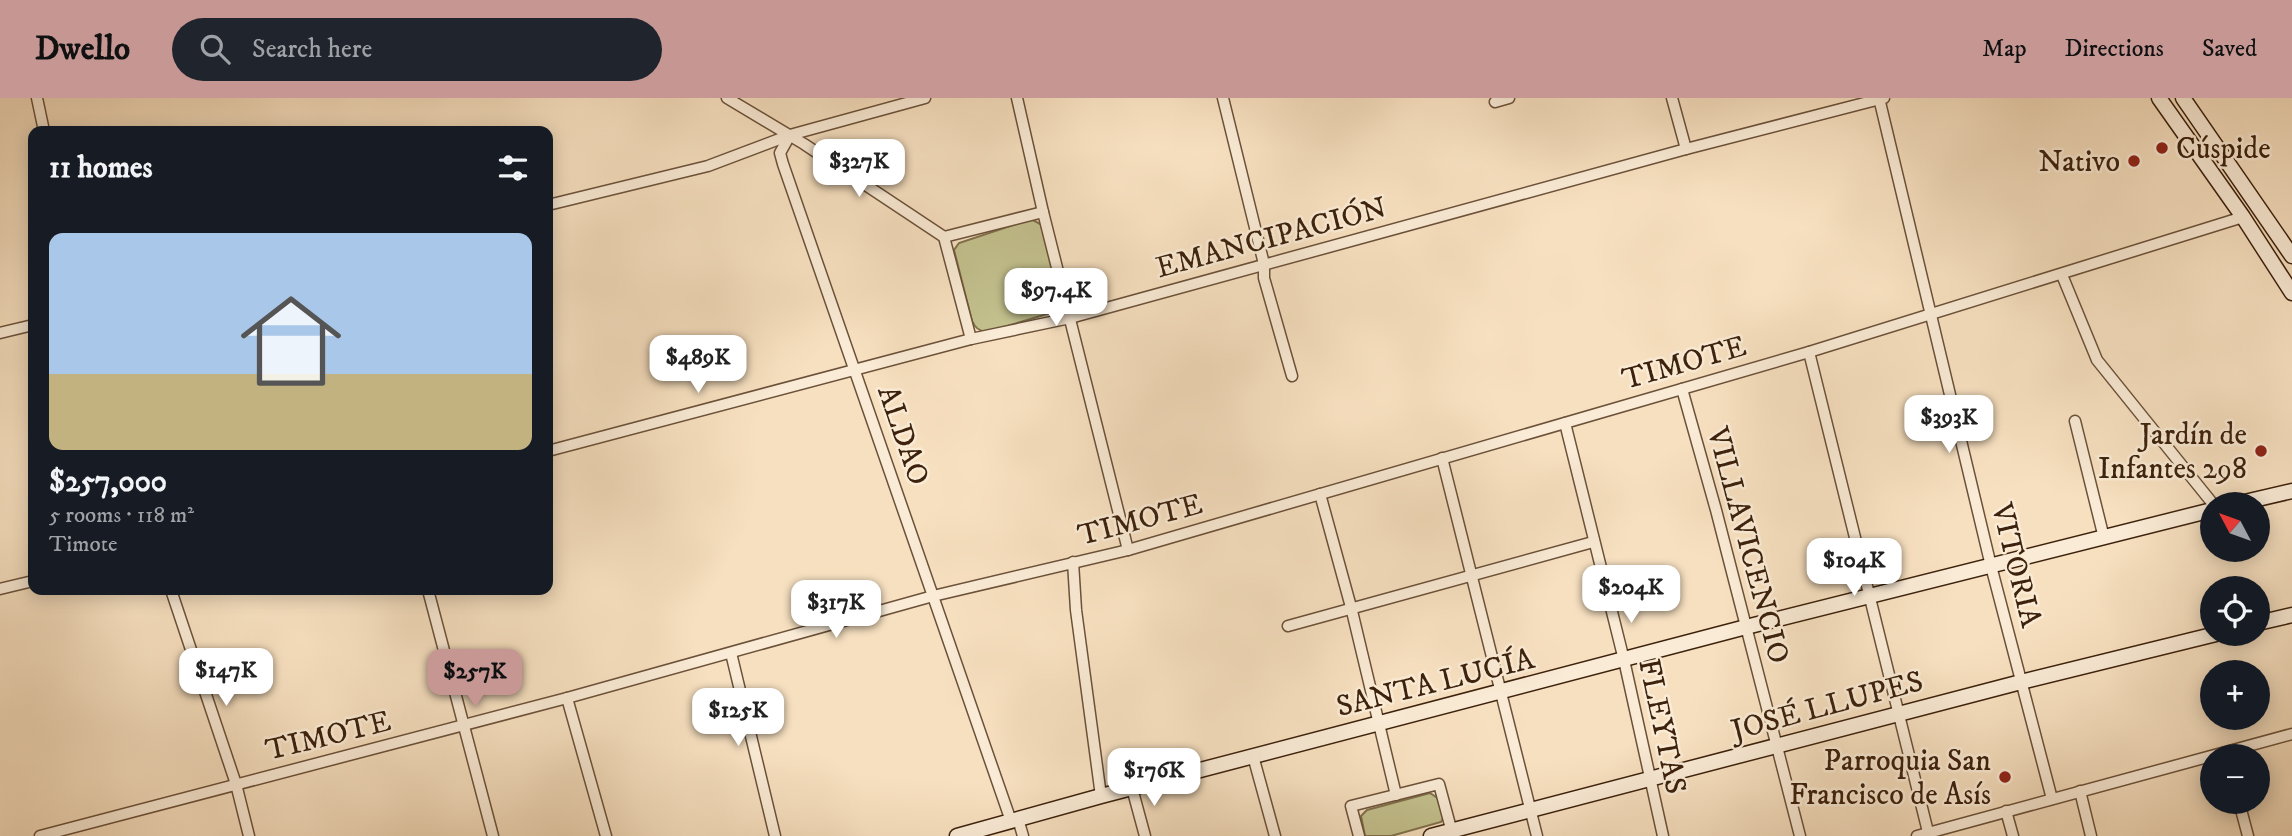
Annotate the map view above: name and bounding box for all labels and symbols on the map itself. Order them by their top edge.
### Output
place label: Cúspide [2176,131,2271,168]
pin: $327K [810,140,908,199]
marker: Cúspide [2154,140,2170,156]
place label: Nativo [2038,144,2120,181]
marker: Nativo [2126,153,2142,169]
street label: EMANCIPACIÓN [1151,188,1391,287]
pin: $97.4K [999,268,1113,328]
street label: TIMOTE [1618,328,1751,399]
pin: $489K [649,336,747,395]
street label: ALDAO [868,381,937,490]
pin: $393K [1900,396,1998,455]
place label: Jardín de Infantes 298 [2098,417,2247,488]
street label: VILLAVICENCIO [1698,422,1797,668]
marker: Jardín de Infantes 298 [2253,443,2269,459]
street label: TIMOTE [1074,486,1207,555]
north arrow [2200,492,2270,562]
street label: VITORIA [1982,499,2049,632]
pin: $104K [1805,538,1903,598]
pin: $204K [1582,566,1680,625]
pin: $317K [787,580,885,640]
street label: SANTA LUCÍA [1332,639,1539,726]
pin: $147K [177,648,275,708]
pin: $257K [426,650,524,709]
street label: FLEYTAS [1629,655,1694,797]
street label: JOSÉ LLUPES [1724,662,1927,751]
pin: $125K [689,688,787,748]
street label: TIMOTE [262,703,395,770]
place label: Parroquia San Francisco de Asís [1789,743,1991,814]
pin: $176K [1105,748,1203,808]
marker: Parroquia San Francisco de Asís [1997,769,2013,785]

